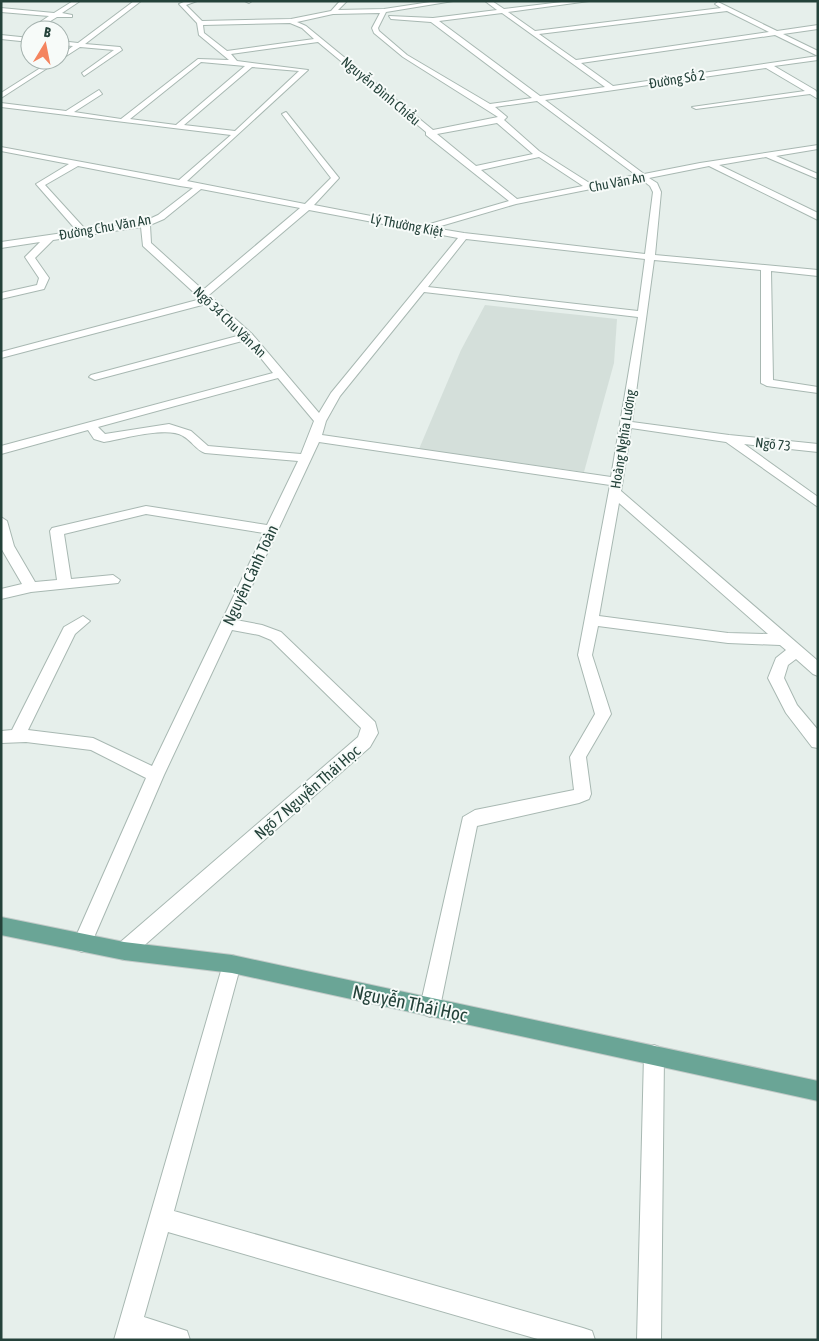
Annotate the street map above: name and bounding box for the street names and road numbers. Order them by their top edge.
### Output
street label: Nguyễn Đình Chiểu [338,53,424,129]
street label: Đường Số 2 [648,66,706,91]
street label: Chu Văn An [587,169,647,195]
street label: Lý Thường Kiệt [369,210,445,240]
street label: Đường Chu Văn An [58,211,152,243]
street label: Ngõ 34 Chu Văn An [190,283,270,361]
street label: Hoàng Nghĩa Lương [607,388,639,490]
street label: Ngõ 73 [754,434,792,454]
street label: Nguyễn Cảnh Toàn [219,522,282,629]
street label: Ngõ 7 Nguyễn Thái Học [251,741,364,843]
street label: Nguyễn Thái Học [351,980,470,1026]

